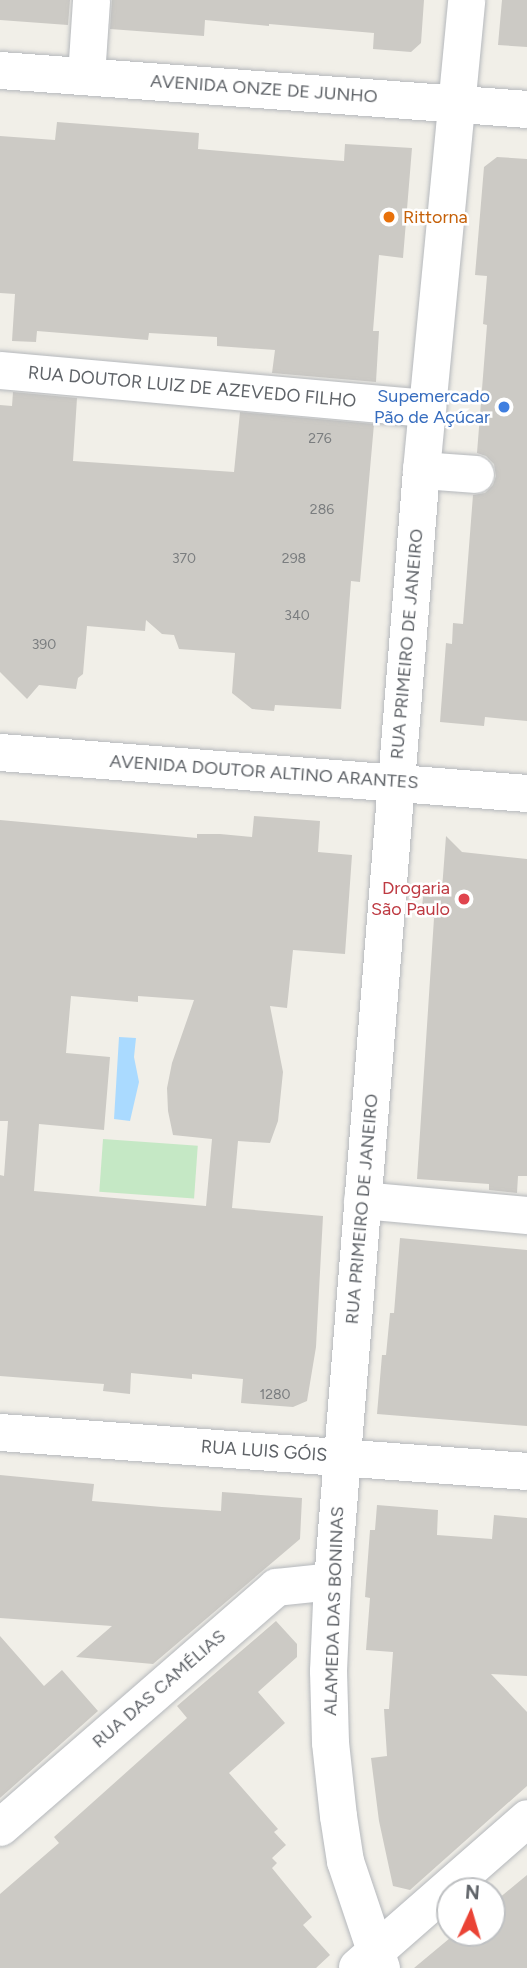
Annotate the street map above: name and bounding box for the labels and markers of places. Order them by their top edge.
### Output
place label: Rittorna [403,206,468,228]
marker: Rittorna [381,209,397,225]
place label: Supemercado Pão de Açúcar [374,386,490,428]
marker: Supemercado Pão de Açúcar [496,399,512,415]
place label: Drogaria São Paulo [371,878,450,920]
marker: Drogaria São Paulo [456,891,472,907]

